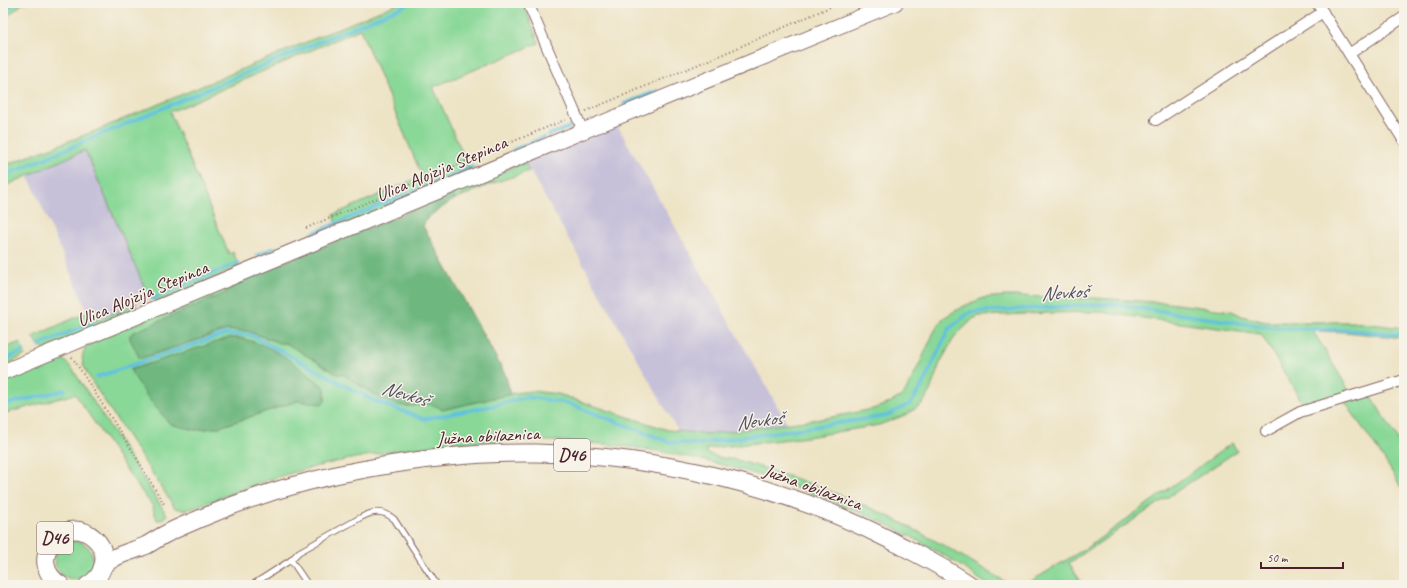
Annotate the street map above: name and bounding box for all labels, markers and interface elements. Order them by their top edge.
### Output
street label: Ulica Alojzija Stepinca [372,130,512,207]
street label: Ulica Alojzija Stepinca [73,255,213,332]
water label: Nevkoš [1040,278,1094,307]
water label: Nevkoš [379,375,437,414]
water label: Nevkoš [734,404,790,436]
street label: Južna obilaznica [435,421,542,451]
road number: D46 [554,439,590,471]
street label: Južna obilaznica [759,458,867,517]
road number: D46 [37,522,73,554]
scale bar [1261,544,1343,570]
text: 50 m [1267,550,1289,566]

